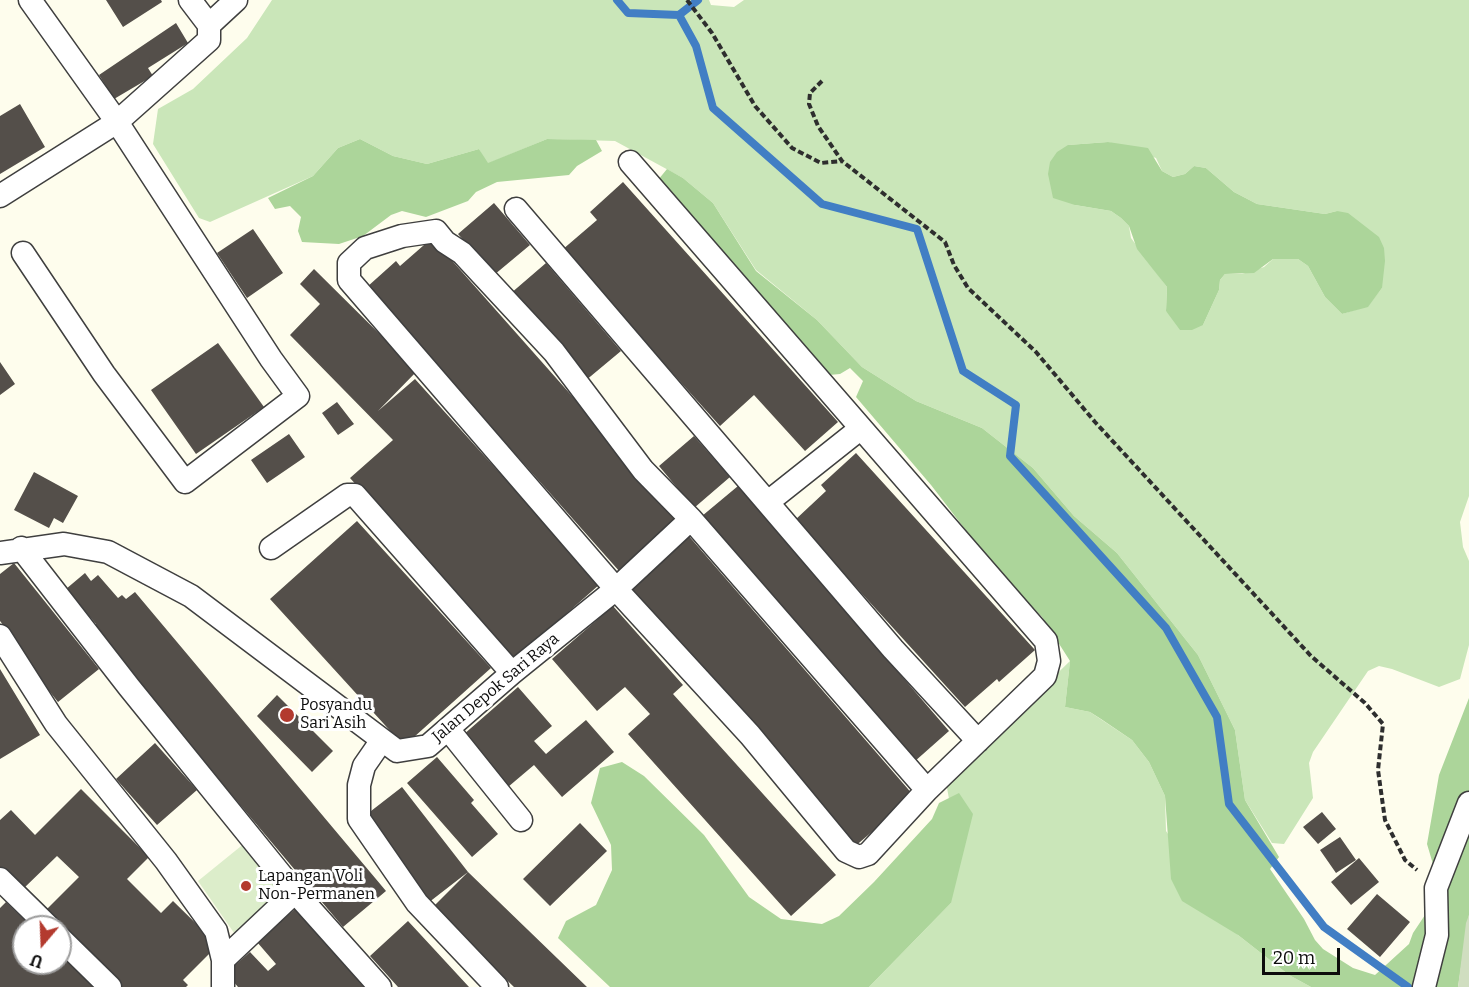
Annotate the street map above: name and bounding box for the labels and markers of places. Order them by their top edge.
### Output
place label: Posyandu Sari Asih [300,696,372,734]
marker: Posyandu Sari Asih [278,706,296,724]
place label: Lapangan Voli Non-Permanen [258,867,375,905]
marker: Lapangan Voli Non-Permanen [239,879,253,893]

